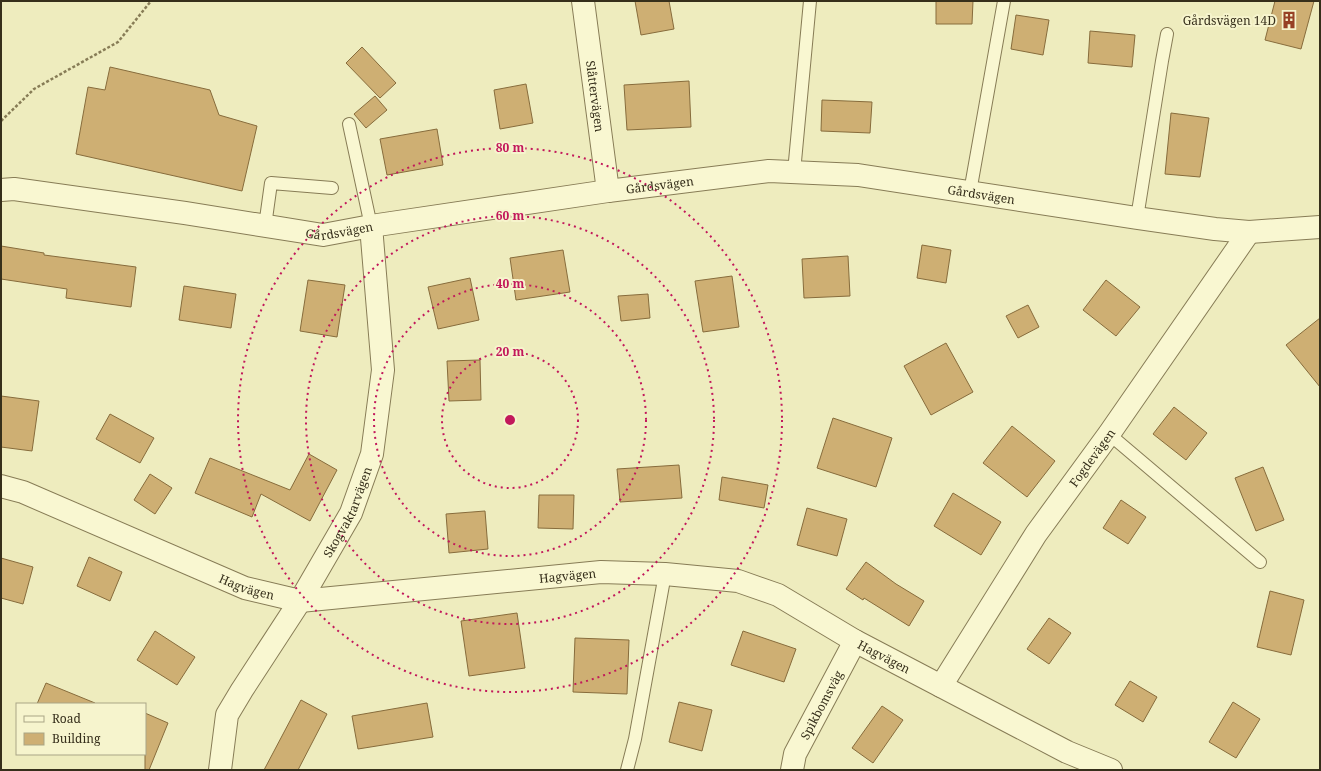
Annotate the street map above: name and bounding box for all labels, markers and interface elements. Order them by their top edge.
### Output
building icon: Gårdsvägen 14D [1279,10,1299,30]
place label: Gårdsvägen 14D [1183,12,1276,29]
street label: Slåttervägen [582,59,609,133]
text: 80 m [496,139,524,156]
street label: Gårdsvägen [625,172,695,197]
street label: Gårdsvägen [946,180,1017,208]
text: 60 m [496,207,524,224]
street label: Gårdsvägen [304,217,375,244]
text: 40 m [496,275,524,292]
text: 20 m [496,343,524,360]
centre of rings [503,413,517,427]
street label: Fogdevägen [1065,425,1119,490]
street label: Skogvaktarvägen [319,464,375,560]
street label: Hagvägen [538,564,597,586]
street label: Hagvägen [217,569,276,603]
street label: Hagvägen [855,636,914,677]
street label: Spikbomsväg [796,667,847,742]
legend [16,703,146,755]
text: Road [52,710,82,727]
text: Building [52,730,101,747]

